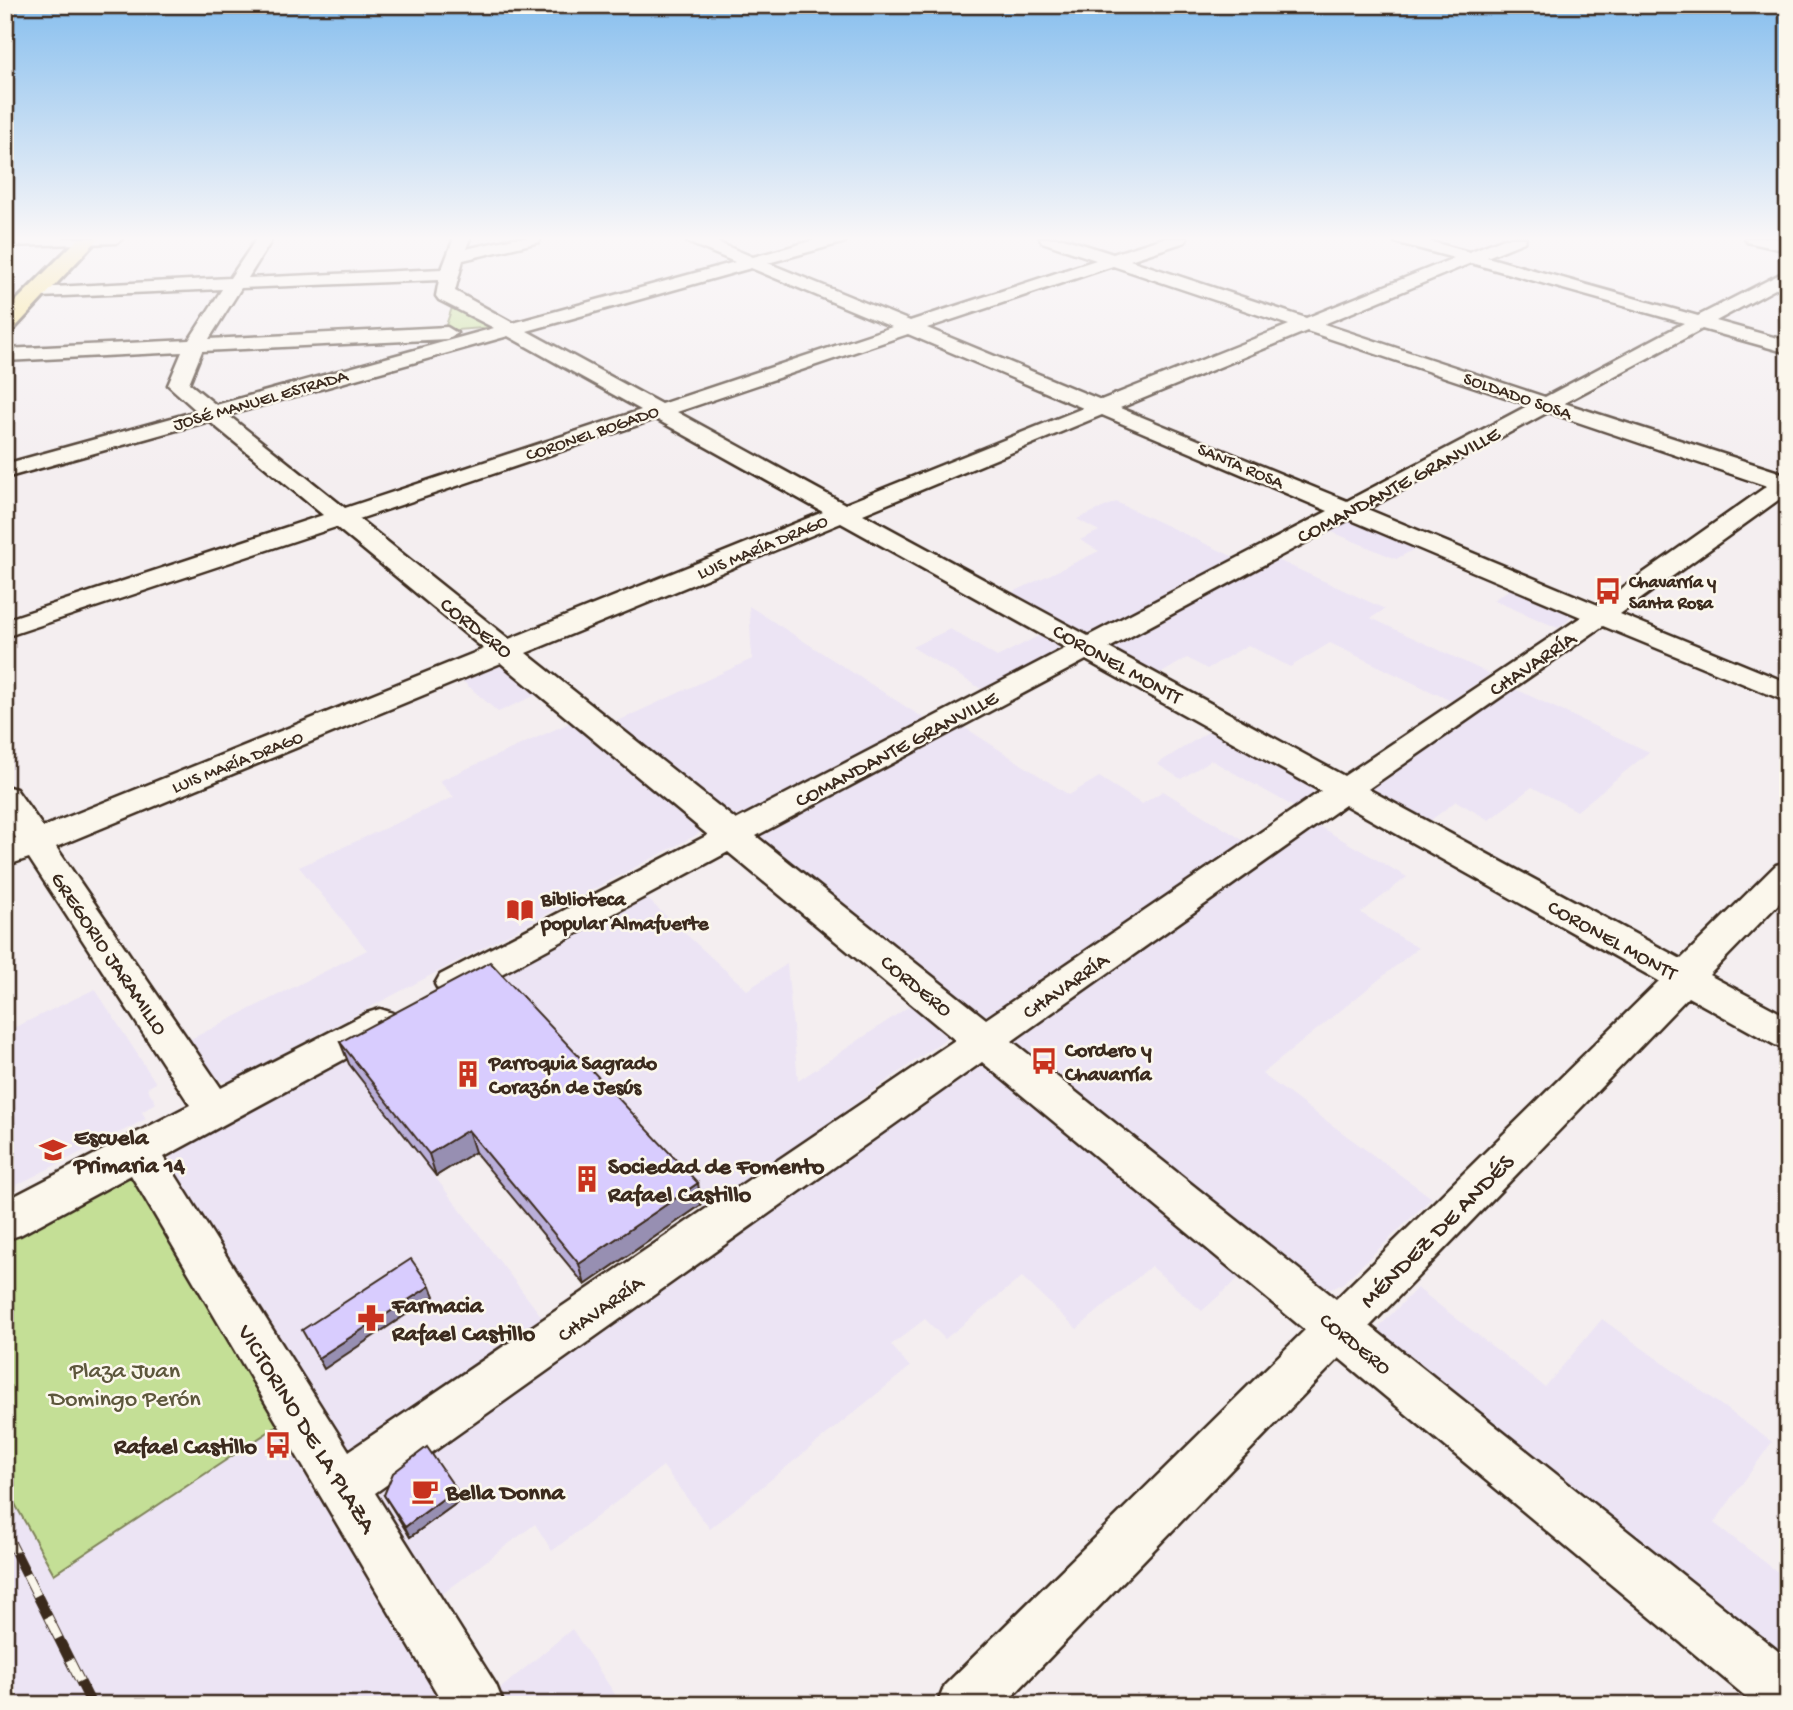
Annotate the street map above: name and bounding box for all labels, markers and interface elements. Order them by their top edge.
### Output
street label: JOSÉ MANUEL ESTRADA [171,366,352,436]
street label: SOLDADO SOSA [1460,369,1575,426]
street label: CORONEL BOGADO [524,402,662,467]
street label: COMANDANTE GRANVILLE [1294,423,1506,551]
street label: SANTA ROSA [1194,440,1288,495]
street label: LUIS MARÍA DRAGO [695,511,831,585]
place label: Chavarría y Santa Rosa [1628,573,1716,615]
bus stop icon: Chavarría y Santa Rosa [1593,576,1623,606]
street label: CORDERO [433,594,516,666]
street label: CORONEL MONTT [1047,620,1186,712]
street label: CHAVARRÍA [1486,627,1583,704]
street label: COMANDANTE GRANVILLE [792,687,1004,815]
street label: LUIS MARÍA DRAGO [169,727,307,799]
street label: GREGORIO JARAMILLO [43,869,171,1042]
place label: Biblioteca popular Almafuerte [540,889,710,938]
library icon: Biblioteca popular Almafuerte [505,895,535,925]
street label: CORONEL MONTT [1542,896,1681,988]
street label: CHAVARRÍA [1019,948,1116,1027]
street label: CORDERO [874,951,956,1025]
place label: Cordero y Chavarría [1064,1040,1153,1089]
bus stop icon: Cordero y Chavarría [1029,1046,1059,1076]
place label: Parroquia Sagrado Corazón de Jesús [488,1053,657,1102]
building icon: Parroquia Sagrado Corazón de Jesús [453,1059,483,1089]
place label: Escuela Primaria 14 [72,1125,186,1182]
school or university icon: Escuela Primaria 14 [38,1135,68,1165]
street label: MÉNDEZ DE ANDÉS [1355,1148,1522,1316]
place label: Sociedad de Fomento Rafael Castillo [607,1154,825,1211]
building icon: Sociedad de Fomento Rafael Castillo [572,1164,602,1194]
street label: CHAVARRÍA [554,1271,651,1350]
place label: Farmacia Rafael Castillo [391,1293,536,1350]
pharmacy icon: Farmacia Rafael Castillo [356,1303,386,1333]
street label: CORDERO [1313,1309,1395,1383]
street label: VICTORINO DE LA PLAZA [228,1319,382,1541]
park label: Plaza Juan Domingo Perón [47,1358,201,1415]
bus stop icon: Rafael Castillo [263,1430,293,1460]
place label: Rafael Castillo [113,1434,258,1463]
cafe icon: Bella Donna [410,1476,440,1506]
place label: Bella Donna [445,1480,566,1509]

